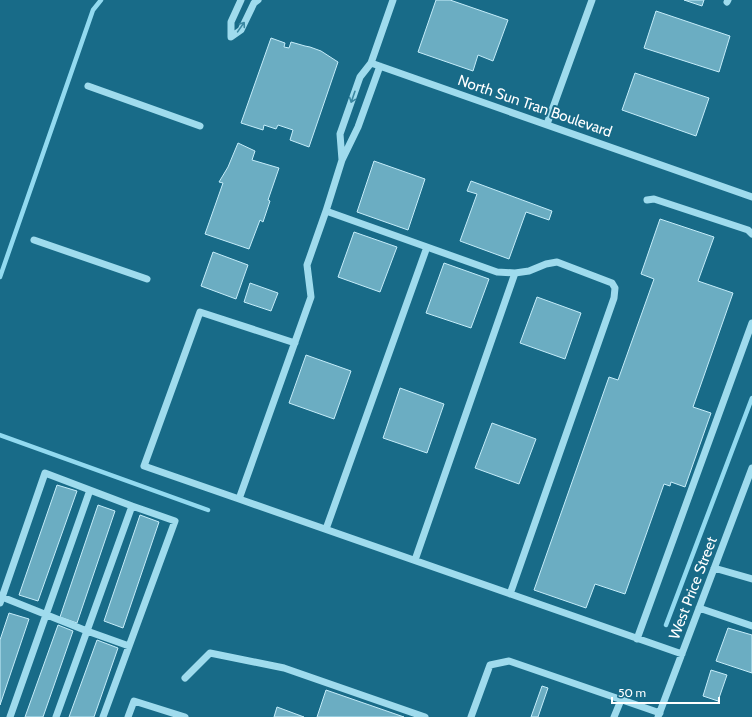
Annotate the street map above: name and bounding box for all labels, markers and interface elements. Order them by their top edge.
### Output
one-way arrow [237,21,245,32]
street label: North Sun Tran Boulevard [455,71,615,141]
one-way arrow [349,90,357,102]
street label: West Price Street [665,534,721,642]
scale bar [612,679,719,705]
text: 50 m [618,685,646,700]

